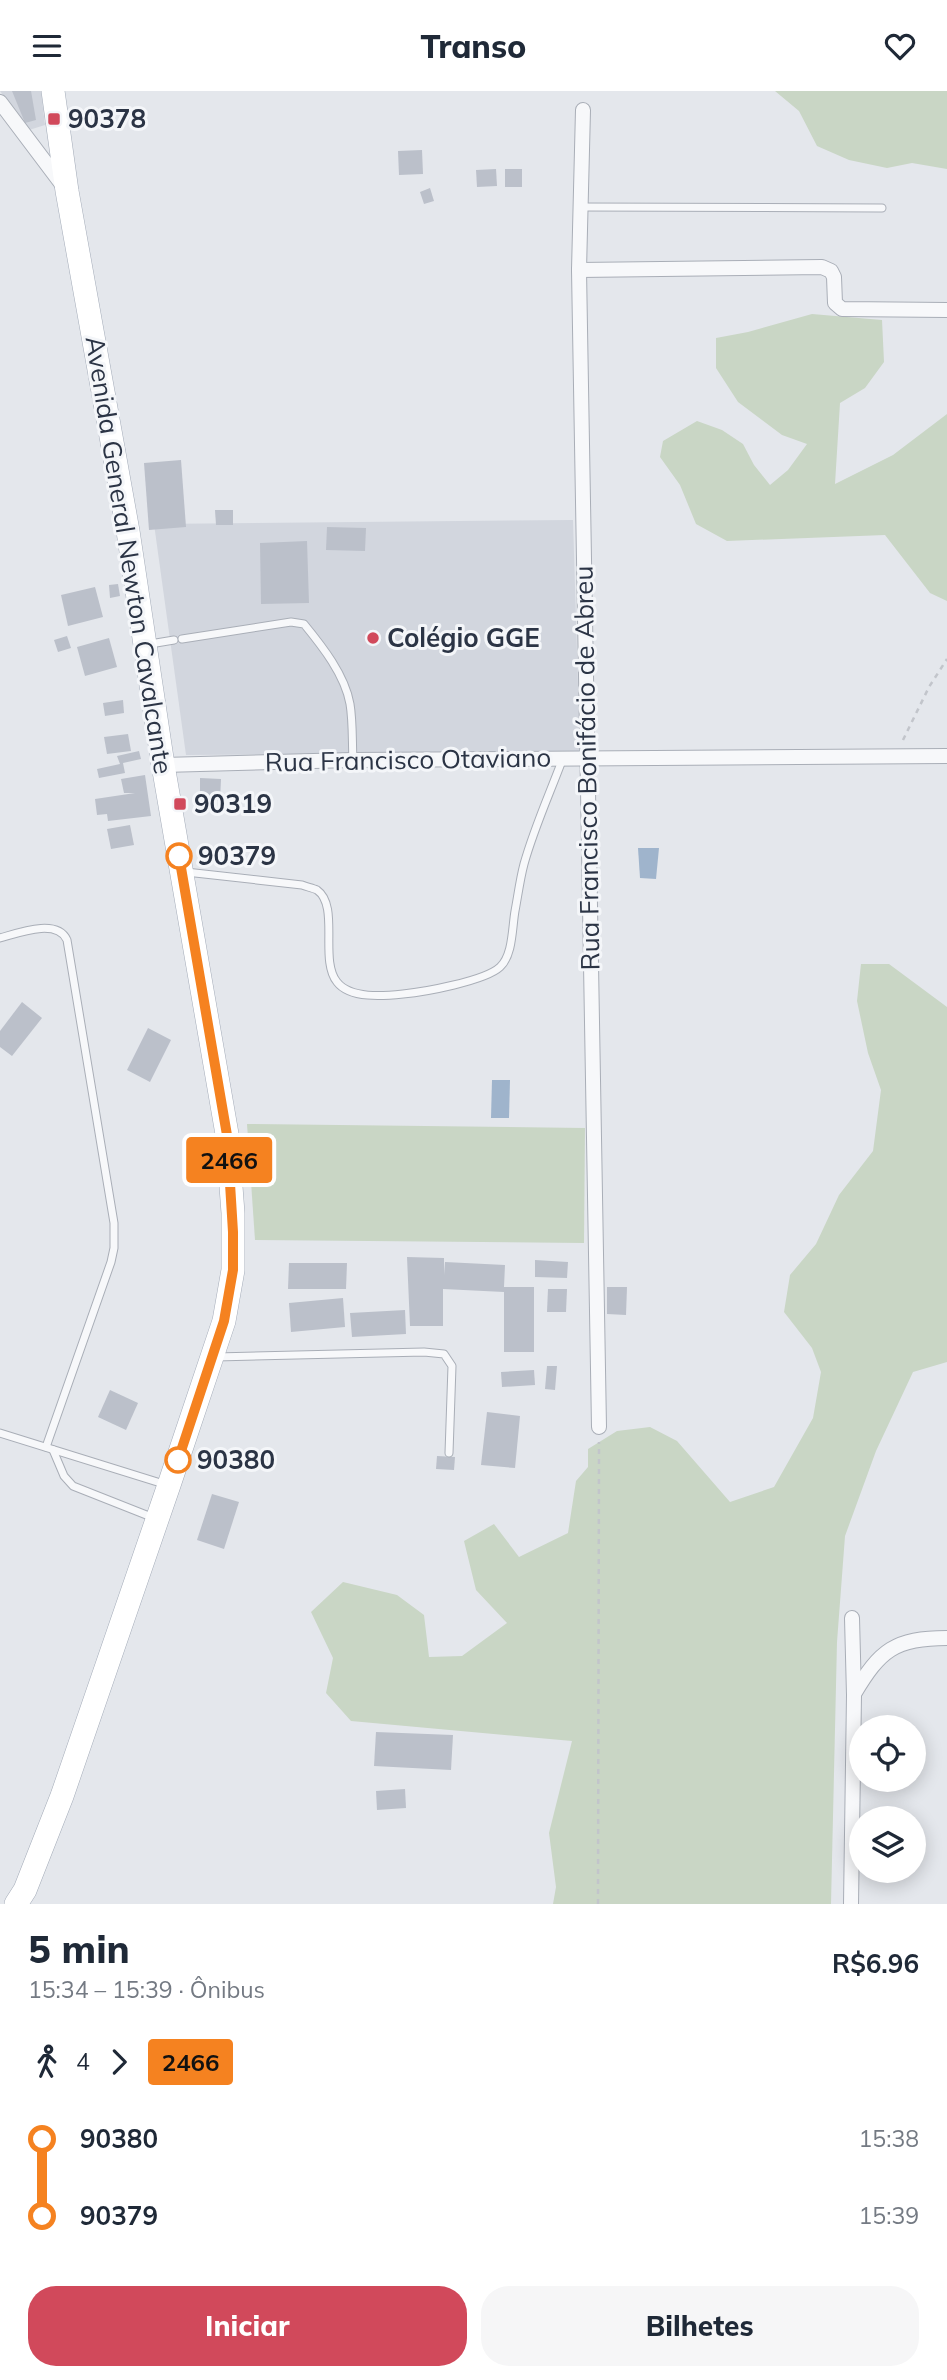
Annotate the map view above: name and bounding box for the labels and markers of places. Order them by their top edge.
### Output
place label: 90378 [68,102,146,135]
marker: 90378 [46,111,62,127]
place label: Colégio GGE [387,621,540,654]
marker: Colégio GGE [365,630,381,646]
place label: 90319 [194,787,272,820]
marker: 90319 [172,796,188,812]
place label: 90379 [198,839,276,872]
marker: 90379 [166,843,192,869]
place label: 90380 [197,1443,275,1476]
marker: 90380 [165,1447,191,1473]

